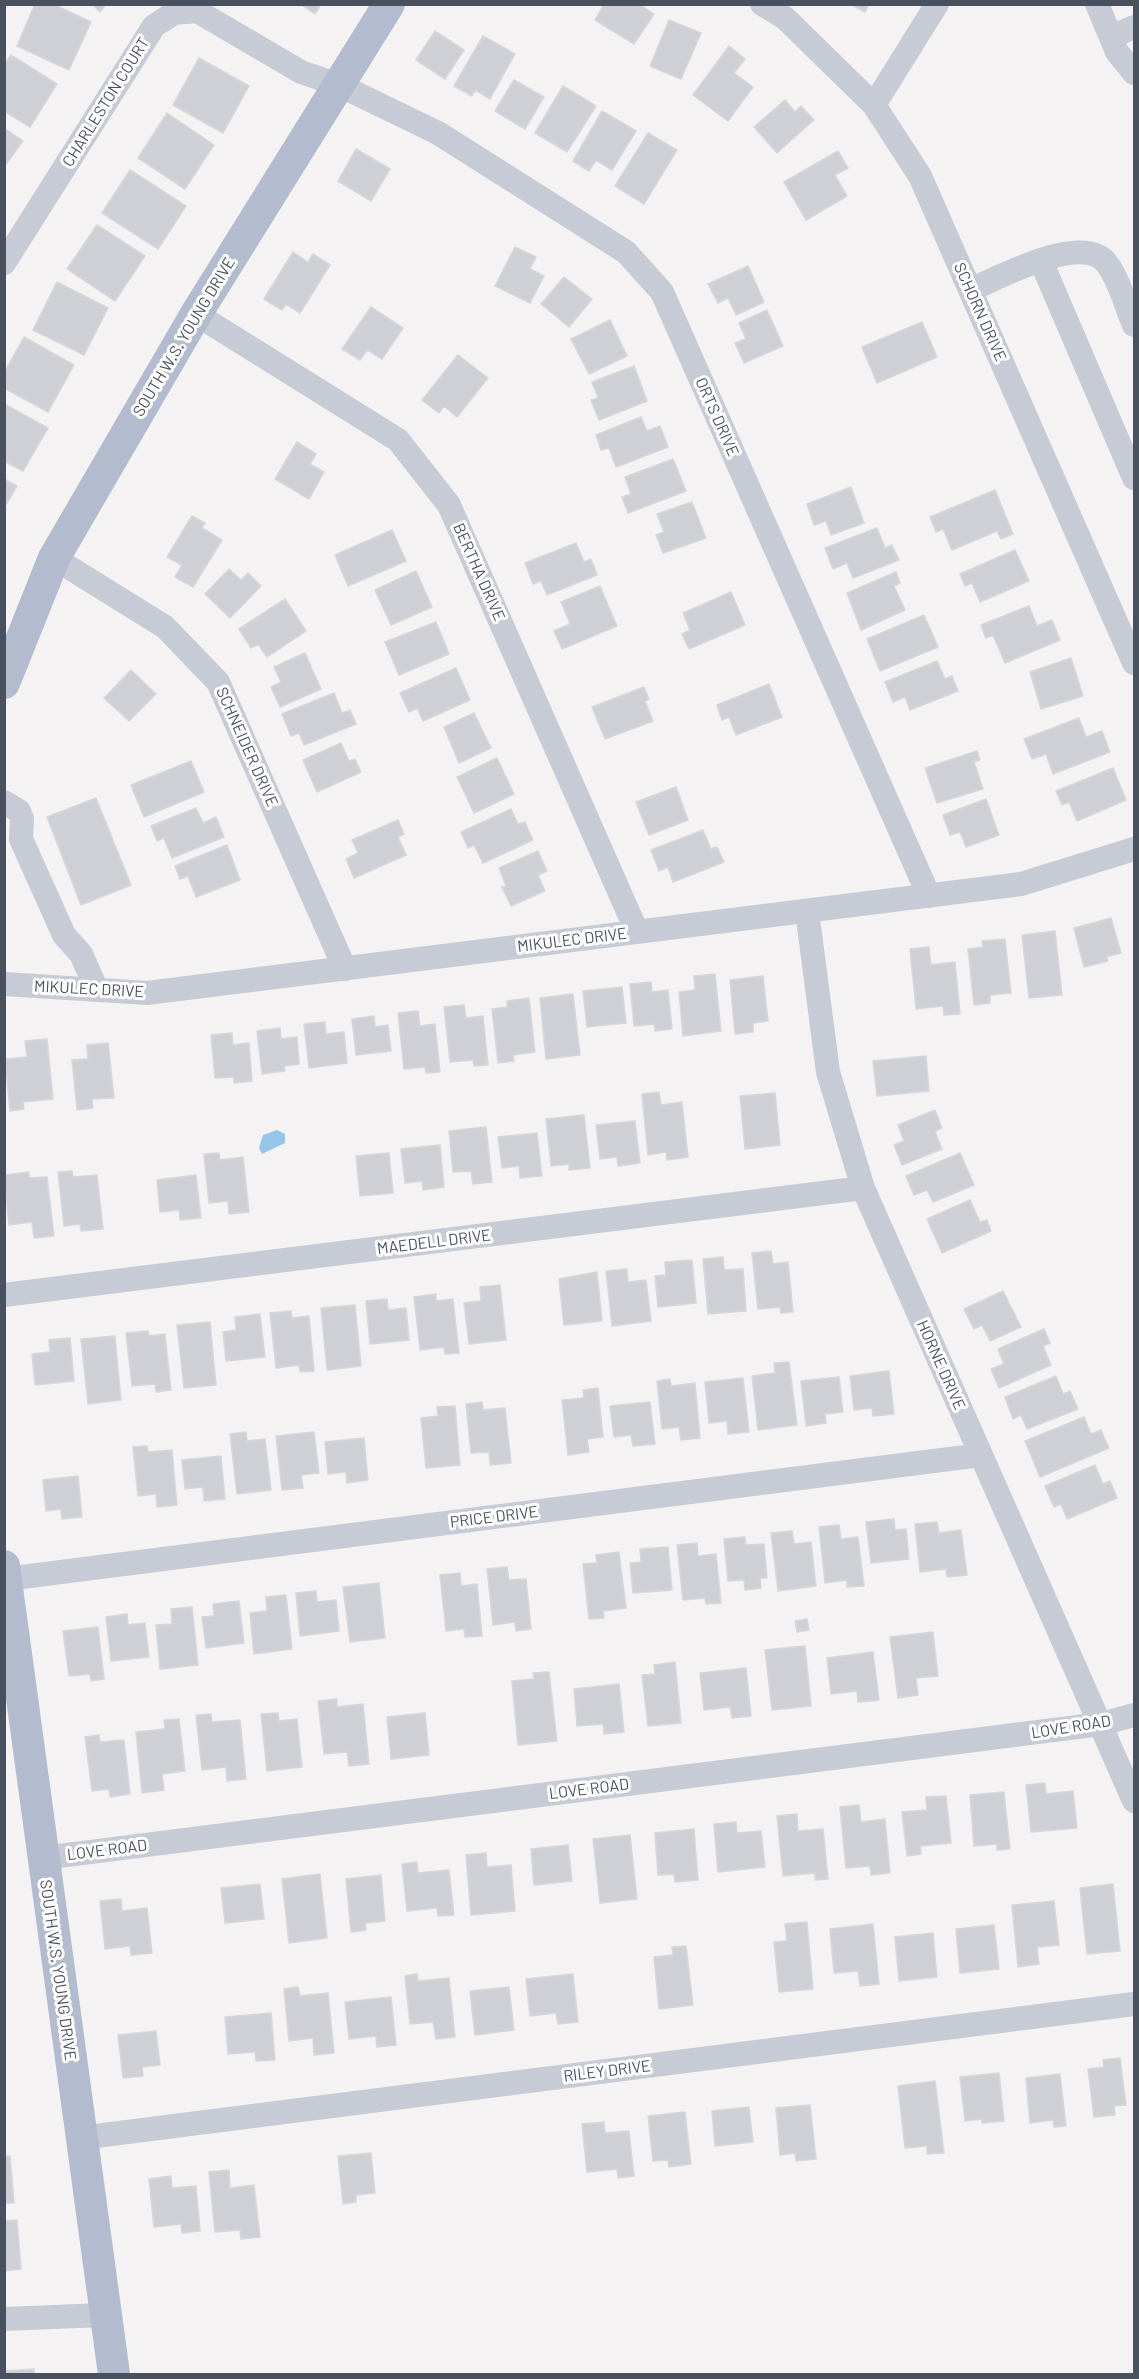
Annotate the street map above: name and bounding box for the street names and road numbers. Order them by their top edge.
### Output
street label: CHARLESTON COURT [58,34,154,170]
street label: SOUTH W.S. YOUNG DRIVE [129,254,239,420]
street label: SCHORN DRIVE [950,260,1010,364]
street label: ORTS DRIVE [691,375,743,459]
street label: BERTHA DRIVE [449,520,509,624]
street label: SCHNEIDER DRIVE [212,684,282,810]
street label: MIKULEC DRIVE [516,924,628,956]
street label: MIKULEC DRIVE [34,977,144,1001]
street label: MAEDELL DRIVE [376,1225,492,1259]
street label: HORNE DRIVE [913,1317,969,1413]
street label: PRICE DRIVE [449,1502,539,1532]
street label: LOVE ROAD [1030,1711,1112,1743]
street label: LOVE ROAD [548,1775,630,1803]
street label: LOVE ROAD [66,1836,148,1864]
street label: SOUTH W.S. YOUNG DRIVE [36,1878,80,2062]
street label: RILEY DRIVE [562,2056,652,2086]

